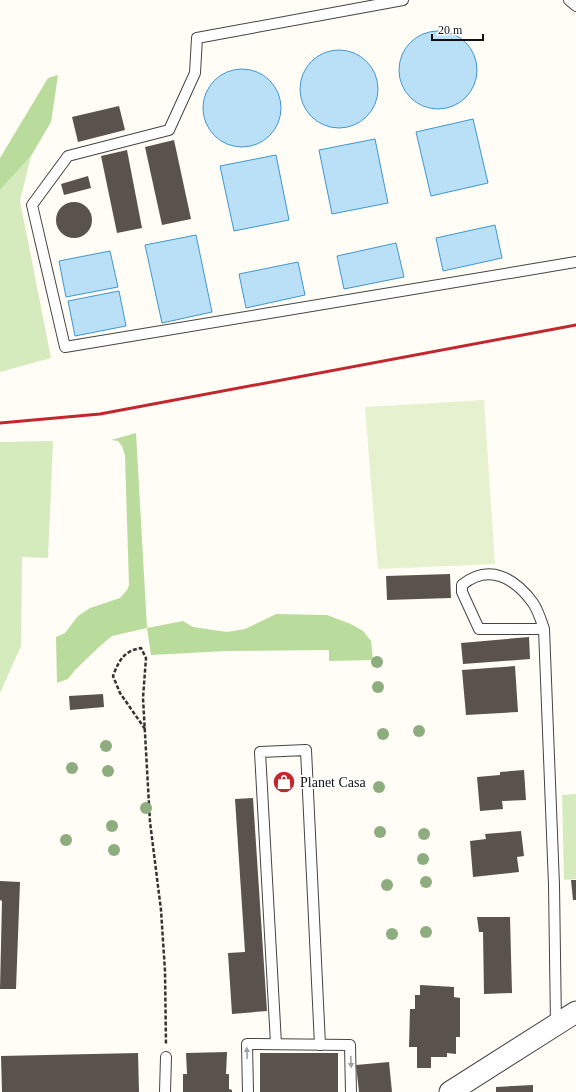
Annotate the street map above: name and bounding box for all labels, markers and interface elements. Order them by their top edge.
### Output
scale bar [432,16,483,42]
text: 20 m [438,23,463,37]
shop icon: Planet Casa [271,769,297,795]
place label: Planet Casa [300,775,366,790]
one-way arrow [244,1046,250,1059]
one-way arrow [347,1056,354,1068]

